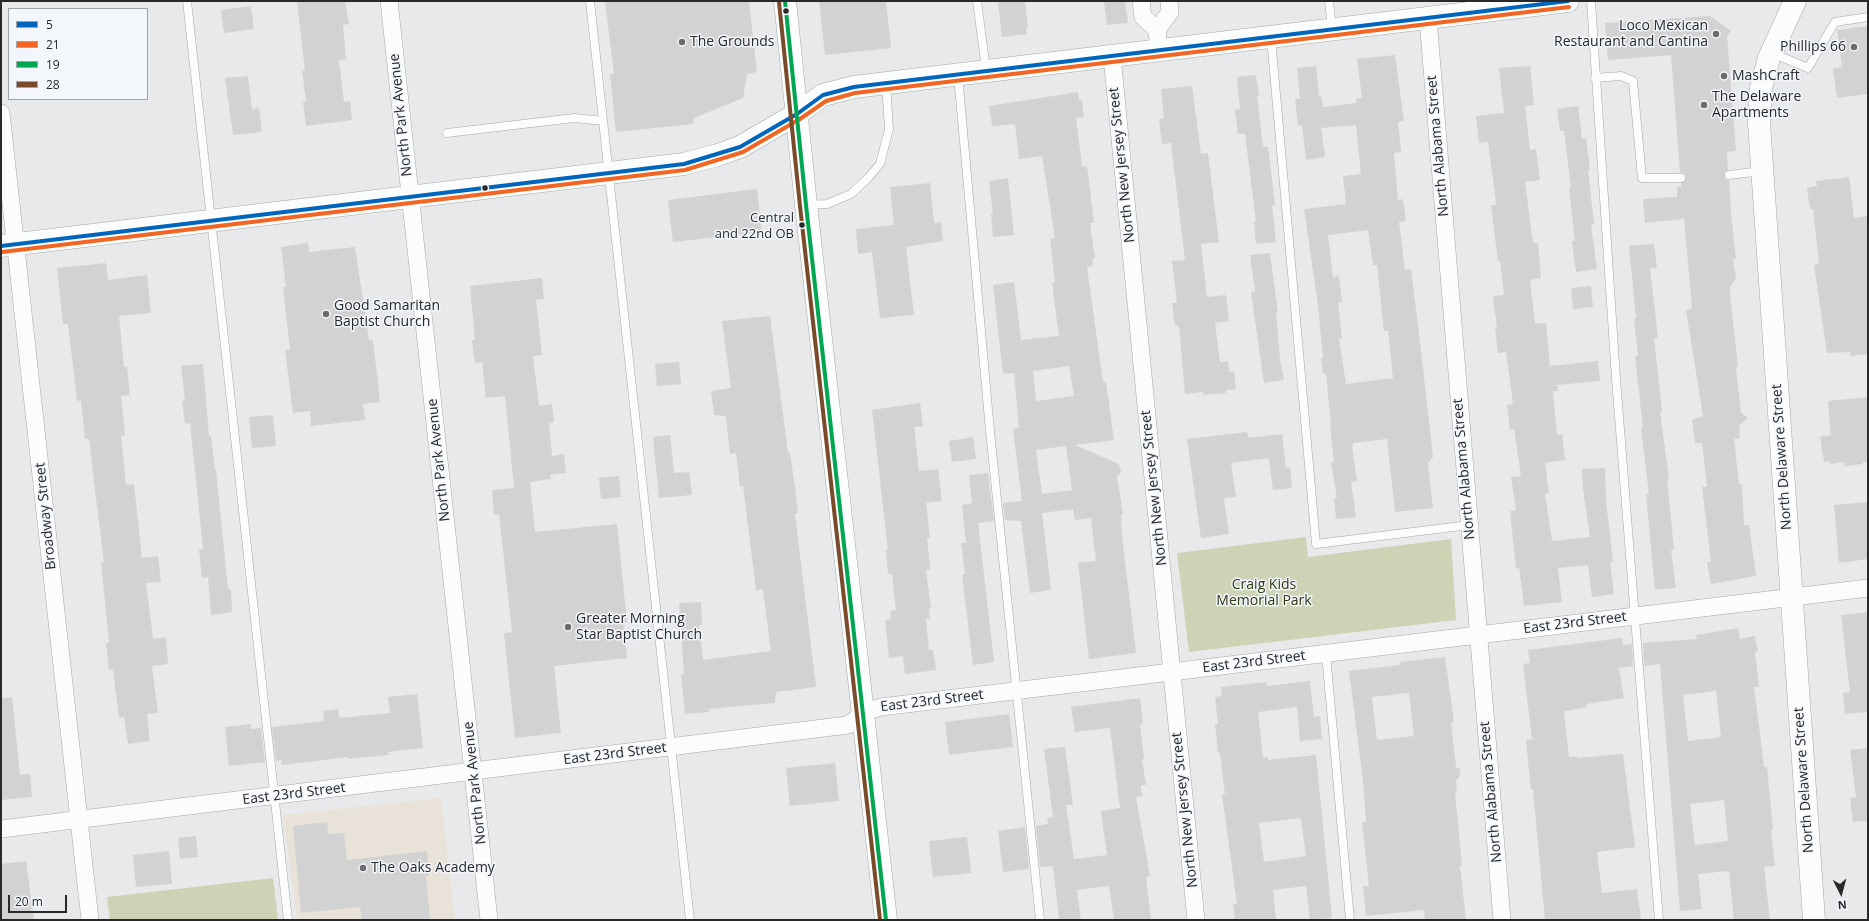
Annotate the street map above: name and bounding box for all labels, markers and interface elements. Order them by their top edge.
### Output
unlabelled marker [781,6,791,16]
legend [8,8,148,100]
text: 5 [46,16,53,33]
place label: Loco Mexican Restaurant and Cantina [1554,18,1708,50]
marker: Loco Mexican Restaurant and Cantina [1711,29,1721,39]
place label: The Grounds [690,34,775,50]
text: 21 [46,36,60,53]
marker: The Grounds [677,37,687,47]
place label: Phillips 66 [1780,39,1846,55]
marker: Phillips 66 [1849,42,1859,52]
street label: North Park Avenue [386,53,416,177]
text: 19 [46,56,60,73]
place label: MashCraft [1732,68,1800,84]
marker: MashCraft [1719,71,1729,81]
street label: North Alabama Street [1423,75,1453,217]
text: 28 [46,76,60,93]
street label: North New Jersey Street [1105,86,1139,244]
place label: The Delaware Apartments [1712,89,1801,122]
marker: The Delaware Apartments [1699,100,1709,110]
unlabelled marker [480,183,490,193]
place label: Central and 22nd OB [715,210,794,241]
marker: Central and 22nd OB [797,220,807,230]
place label: Good Samaritan Baptist Church [334,298,440,330]
marker: Good Samaritan Baptist Church [321,309,331,319]
street label: North Delaware Street [1769,384,1795,530]
street label: North Park Avenue [424,398,454,522]
street label: North Alabama Street [1449,398,1479,540]
street label: North New Jersey Street [1137,409,1171,567]
street label: Broadway Street [32,461,60,571]
park label: Craig Kids Memorial Park [1216,577,1312,610]
street label: East 23rd Street [1522,608,1628,638]
place label: Greater Morning Star Baptist Church [576,611,702,644]
marker: Greater Morning Star Baptist Church [563,622,573,632]
street label: East 23rd Street [1201,647,1307,677]
street label: East 23rd Street [879,686,985,716]
street label: North Delaware Street [1791,707,1817,853]
street label: North Park Avenue [460,721,490,845]
street label: North Alabama Street [1476,721,1506,863]
street label: North New Jersey Street [1168,731,1202,889]
street label: East 23rd Street [562,739,668,769]
street label: East 23rd Street [241,779,347,809]
place label: The Oaks Academy [371,860,495,876]
marker: The Oaks Academy [358,863,368,873]
north arrow [1821,873,1861,913]
scale bar [10,887,69,913]
text: 20 m [15,893,43,910]
text: N [1837,898,1848,913]

